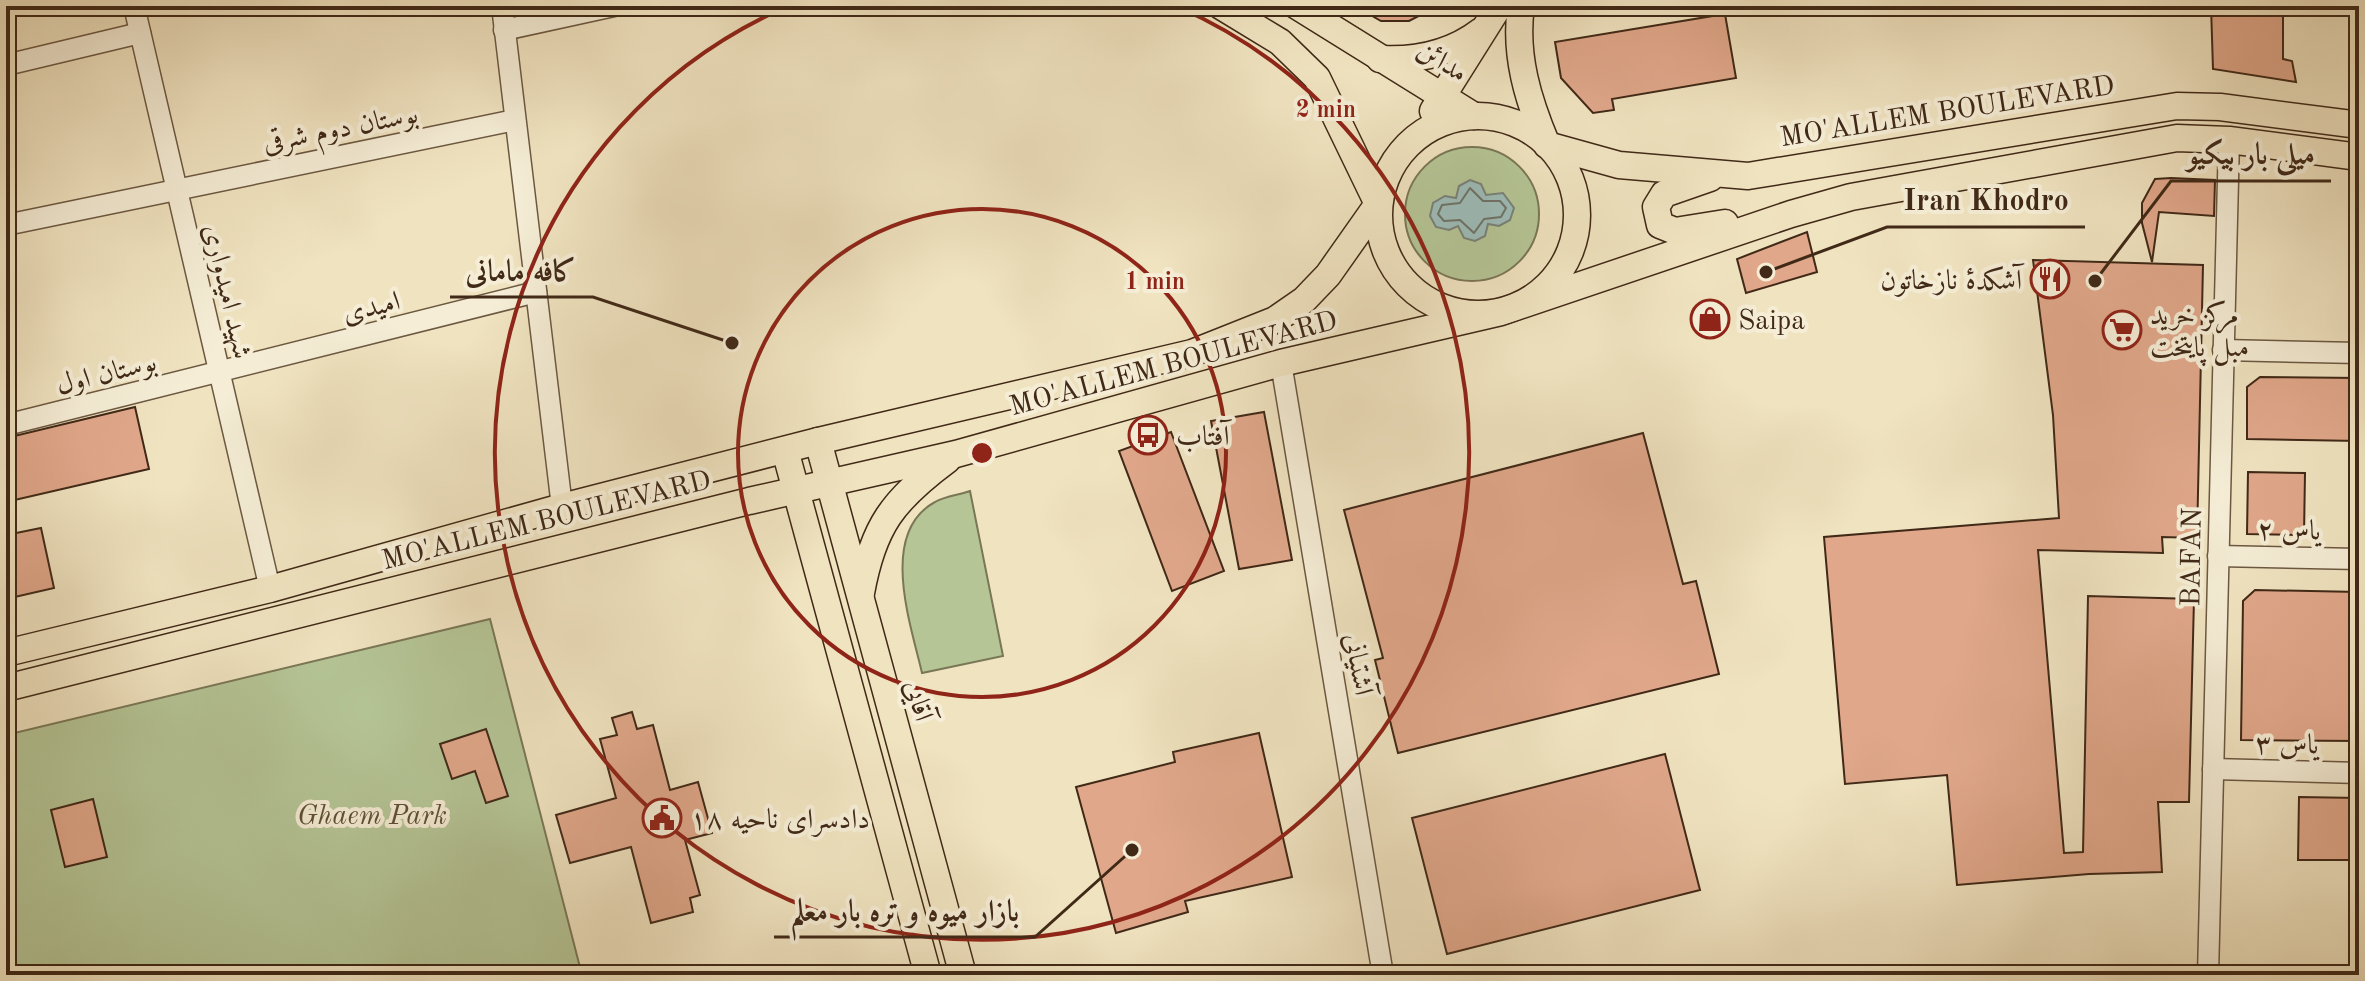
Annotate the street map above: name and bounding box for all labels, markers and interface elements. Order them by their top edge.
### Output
street label: مدائن [1411,37,1471,89]
street label: MO'ALLEM BOULEVARD [1778,73,2117,153]
text: 2 min [1296,99,1356,123]
street label: بوستان دوم شرقی [260,100,422,167]
callout: میلی بار بیکیو [2171,127,2331,181]
text: میلی بار بیکیو [2184,138,2315,177]
callout: Iran Khodro [1887,173,2085,227]
text: Iran Khodro [1903,187,2069,217]
street label: شهيد امیدواری [195,222,255,362]
callout: کافه مامانی [450,243,593,297]
text: کافه مامانی [465,256,576,289]
restaurant icon: آشکدهٔ نازخاتون [2029,258,2071,300]
place label: آشکدهٔ نازخاتون [1880,263,2025,297]
text: 1 min [1125,271,1185,295]
street label: امیدی [340,288,403,330]
shop icon: Saipa [1689,298,1731,340]
place label: مرکز خرید مبل پایتخت [2150,300,2249,367]
street label: MO'ALLEM BOULEVARD [1007,308,1341,422]
place label: Saipa [1738,308,1805,336]
supermarket icon: مرکز خرید مبل پایتخت [2101,309,2143,351]
street label: بوستان اول [54,349,160,402]
bus stop icon: آفتاب [1127,414,1169,456]
place label: آفتاب [1176,419,1232,453]
centre of rings [968,439,996,467]
street label: MO'ALLEM BOULEVARD [379,467,714,576]
street label: BAFAN [2178,507,2208,607]
street label: یاس ۲ [2257,517,2323,548]
street label: آشتیانی [1338,630,1382,701]
street label: آقایی [896,676,942,728]
street label: یاس ۳ [2255,731,2321,762]
public building icon: دادسرای ناحیه ۱۸ [641,797,683,839]
park label: Ghaem Park [297,803,447,831]
place label: دادسرای ناحیه ۱۸ [690,807,870,837]
callout: بازار میوه و تره بار معلم [774,883,1035,937]
text: بازار میوه و تره بار معلم [791,897,1019,941]

